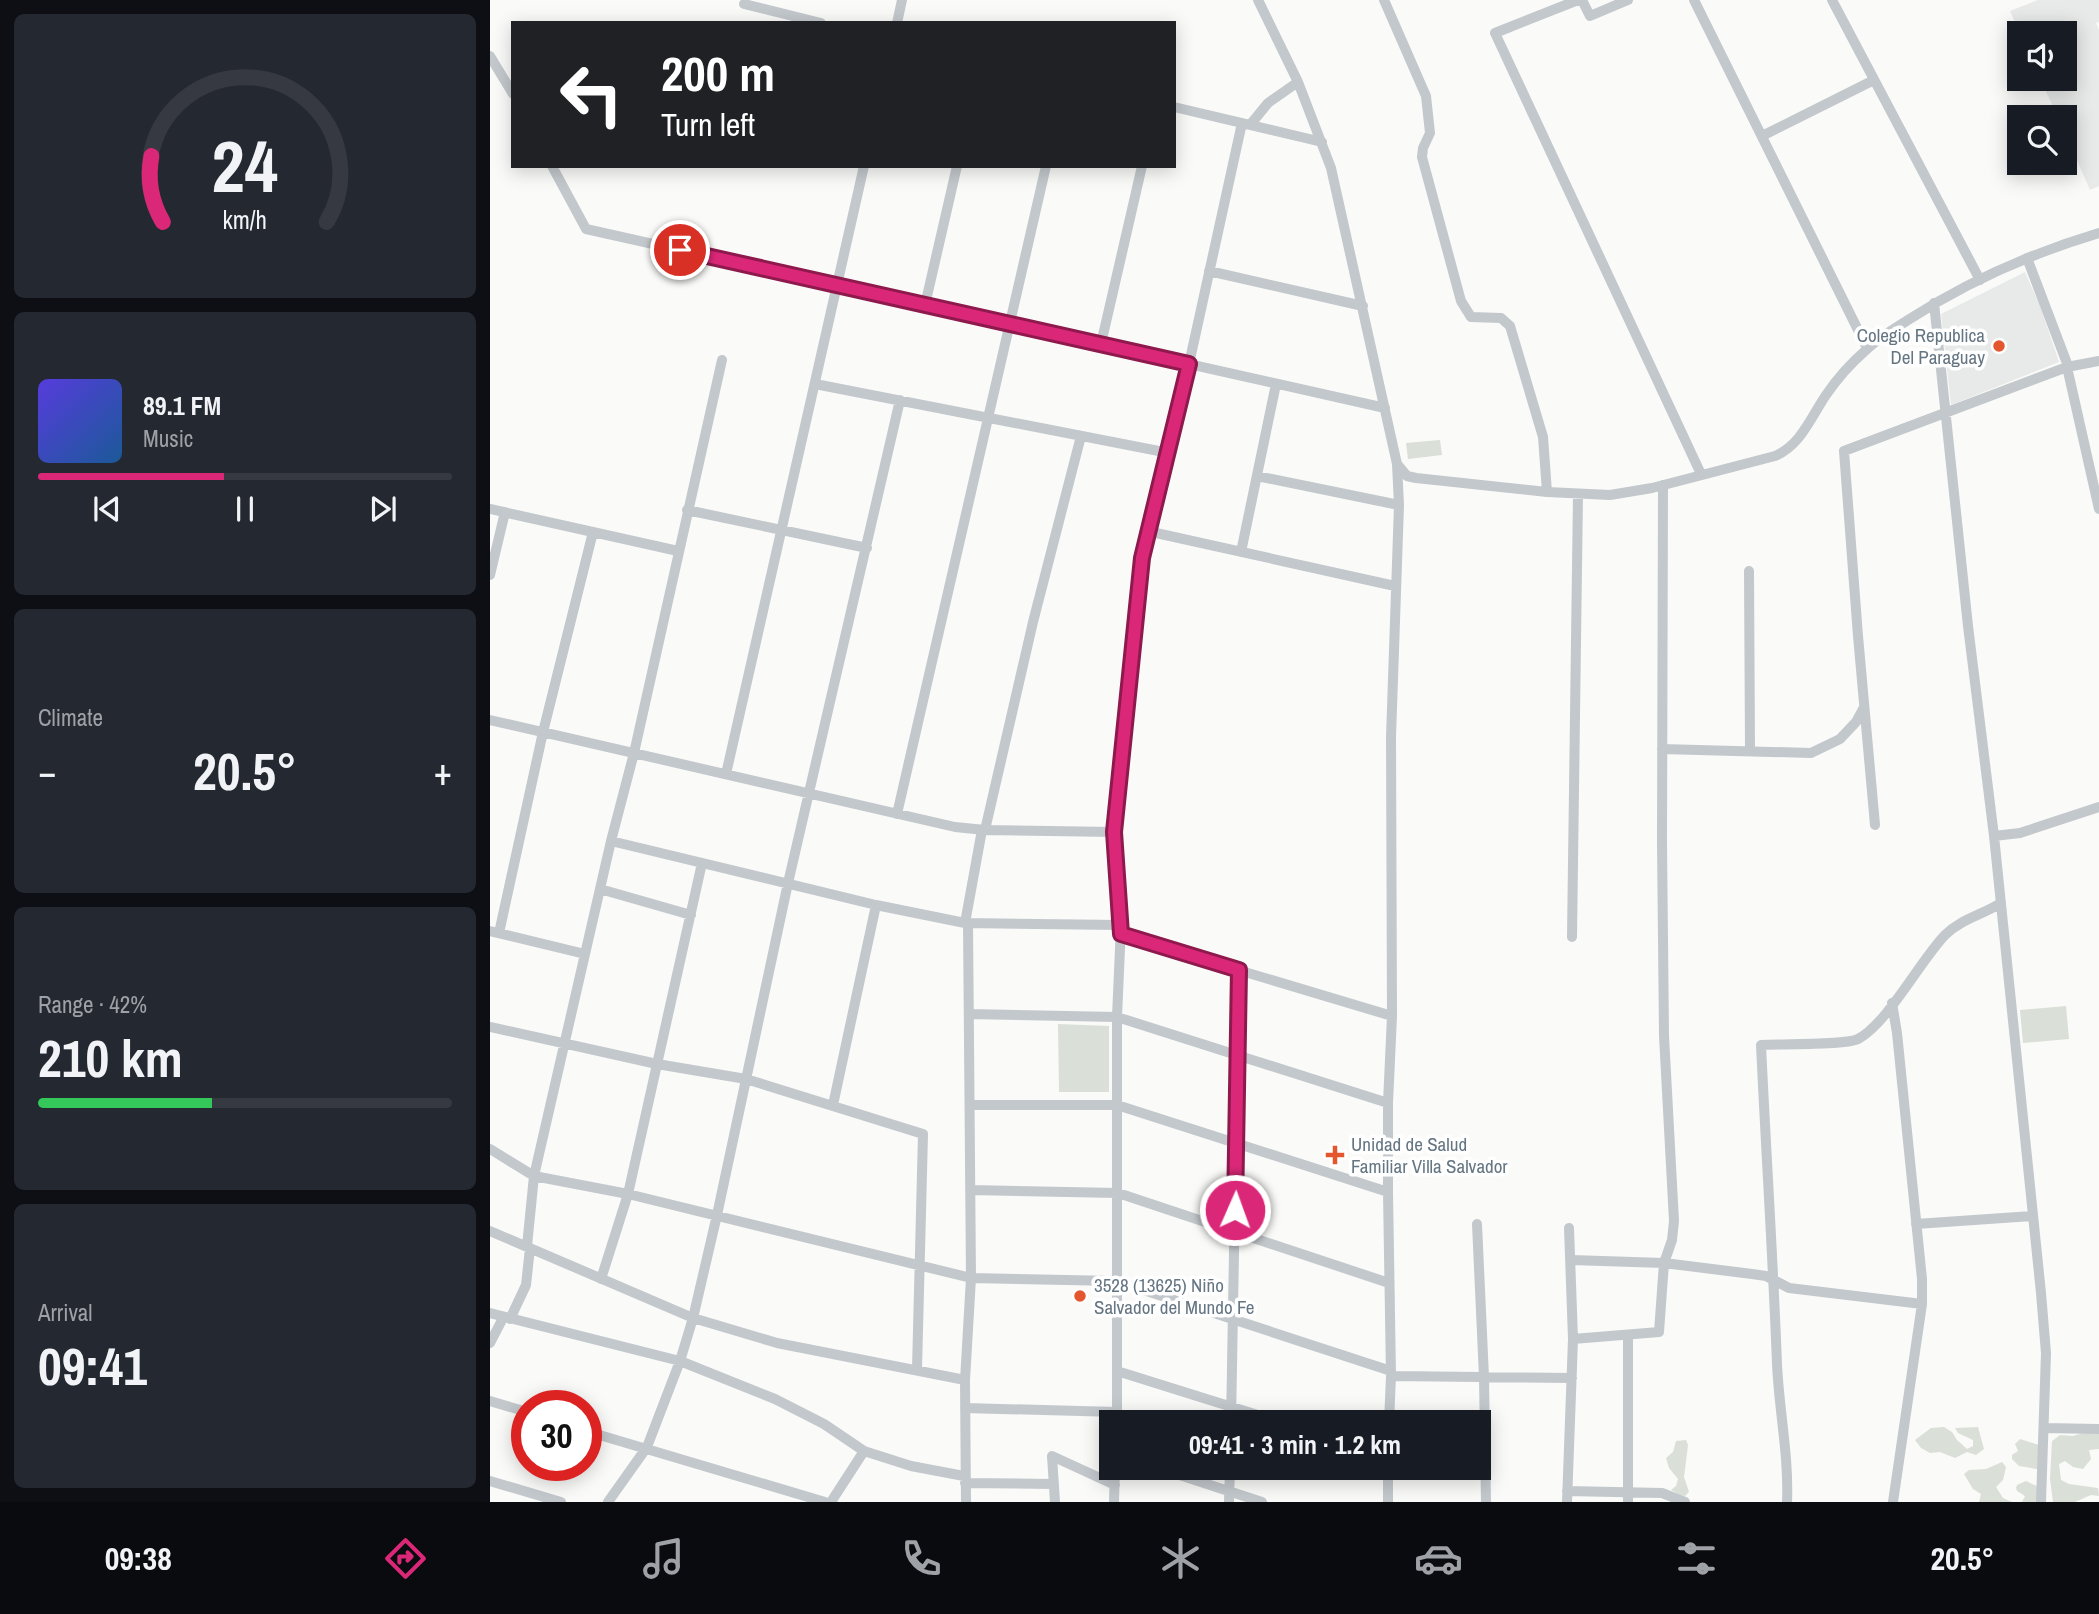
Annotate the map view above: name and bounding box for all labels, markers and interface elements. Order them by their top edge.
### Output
map controls [2007,21,2077,175]
button: sound [2007,21,2077,91]
text: 200 m [661,40,775,106]
icon: left [546,49,637,140]
text: Turn left [661,103,755,146]
button: search [2007,105,2077,175]
text: 24 [212,117,278,215]
text: km/h [223,203,267,237]
pin [650,220,710,280]
icon: arrive [661,231,699,269]
place label: Colegio Republica Del Paraguay [1857,322,1985,370]
marker: Colegio Republica Del Paraguay [1991,338,2007,354]
text: 89.1 FM [143,388,221,423]
text: Music [143,423,193,454]
icon: previous [88,490,126,528]
icon: pause [226,490,264,528]
icon: next [364,490,402,528]
text: Climate [38,702,103,733]
text: 20.5° [193,736,297,806]
text: − [38,746,56,797]
text: + [434,746,452,797]
text: Range · 42% [38,989,147,1020]
text: 210 km [38,1023,183,1093]
place label: Unidad de Salud Familiar Villa Salvador [1351,1131,1508,1179]
marker: Unidad de Salud Familiar Villa Salvador [1325,1145,1345,1165]
position arrow [1198,1173,1272,1247]
place label: 3528 (13625) Niño Salvador del Mundo Fe [1094,1272,1254,1320]
marker: 3528 (13625) Niño Salvador del Mundo Fe [1072,1288,1088,1304]
text: Arrival [38,1297,93,1328]
text: 09:41 [38,1331,147,1401]
speed limit sign: 30 [511,1390,602,1481]
text: 09:41 · 3 min · 1.2 km [1189,1427,1401,1462]
icon: directions [381,1534,430,1583]
icon: music [639,1534,688,1583]
icon: phone [897,1534,946,1583]
icon: climate [1156,1534,1205,1583]
icon: car [1414,1534,1463,1583]
icon: filters [1672,1534,1721,1583]
text: 09:38 [105,1537,172,1580]
text: 20.5° [1930,1537,1994,1580]

